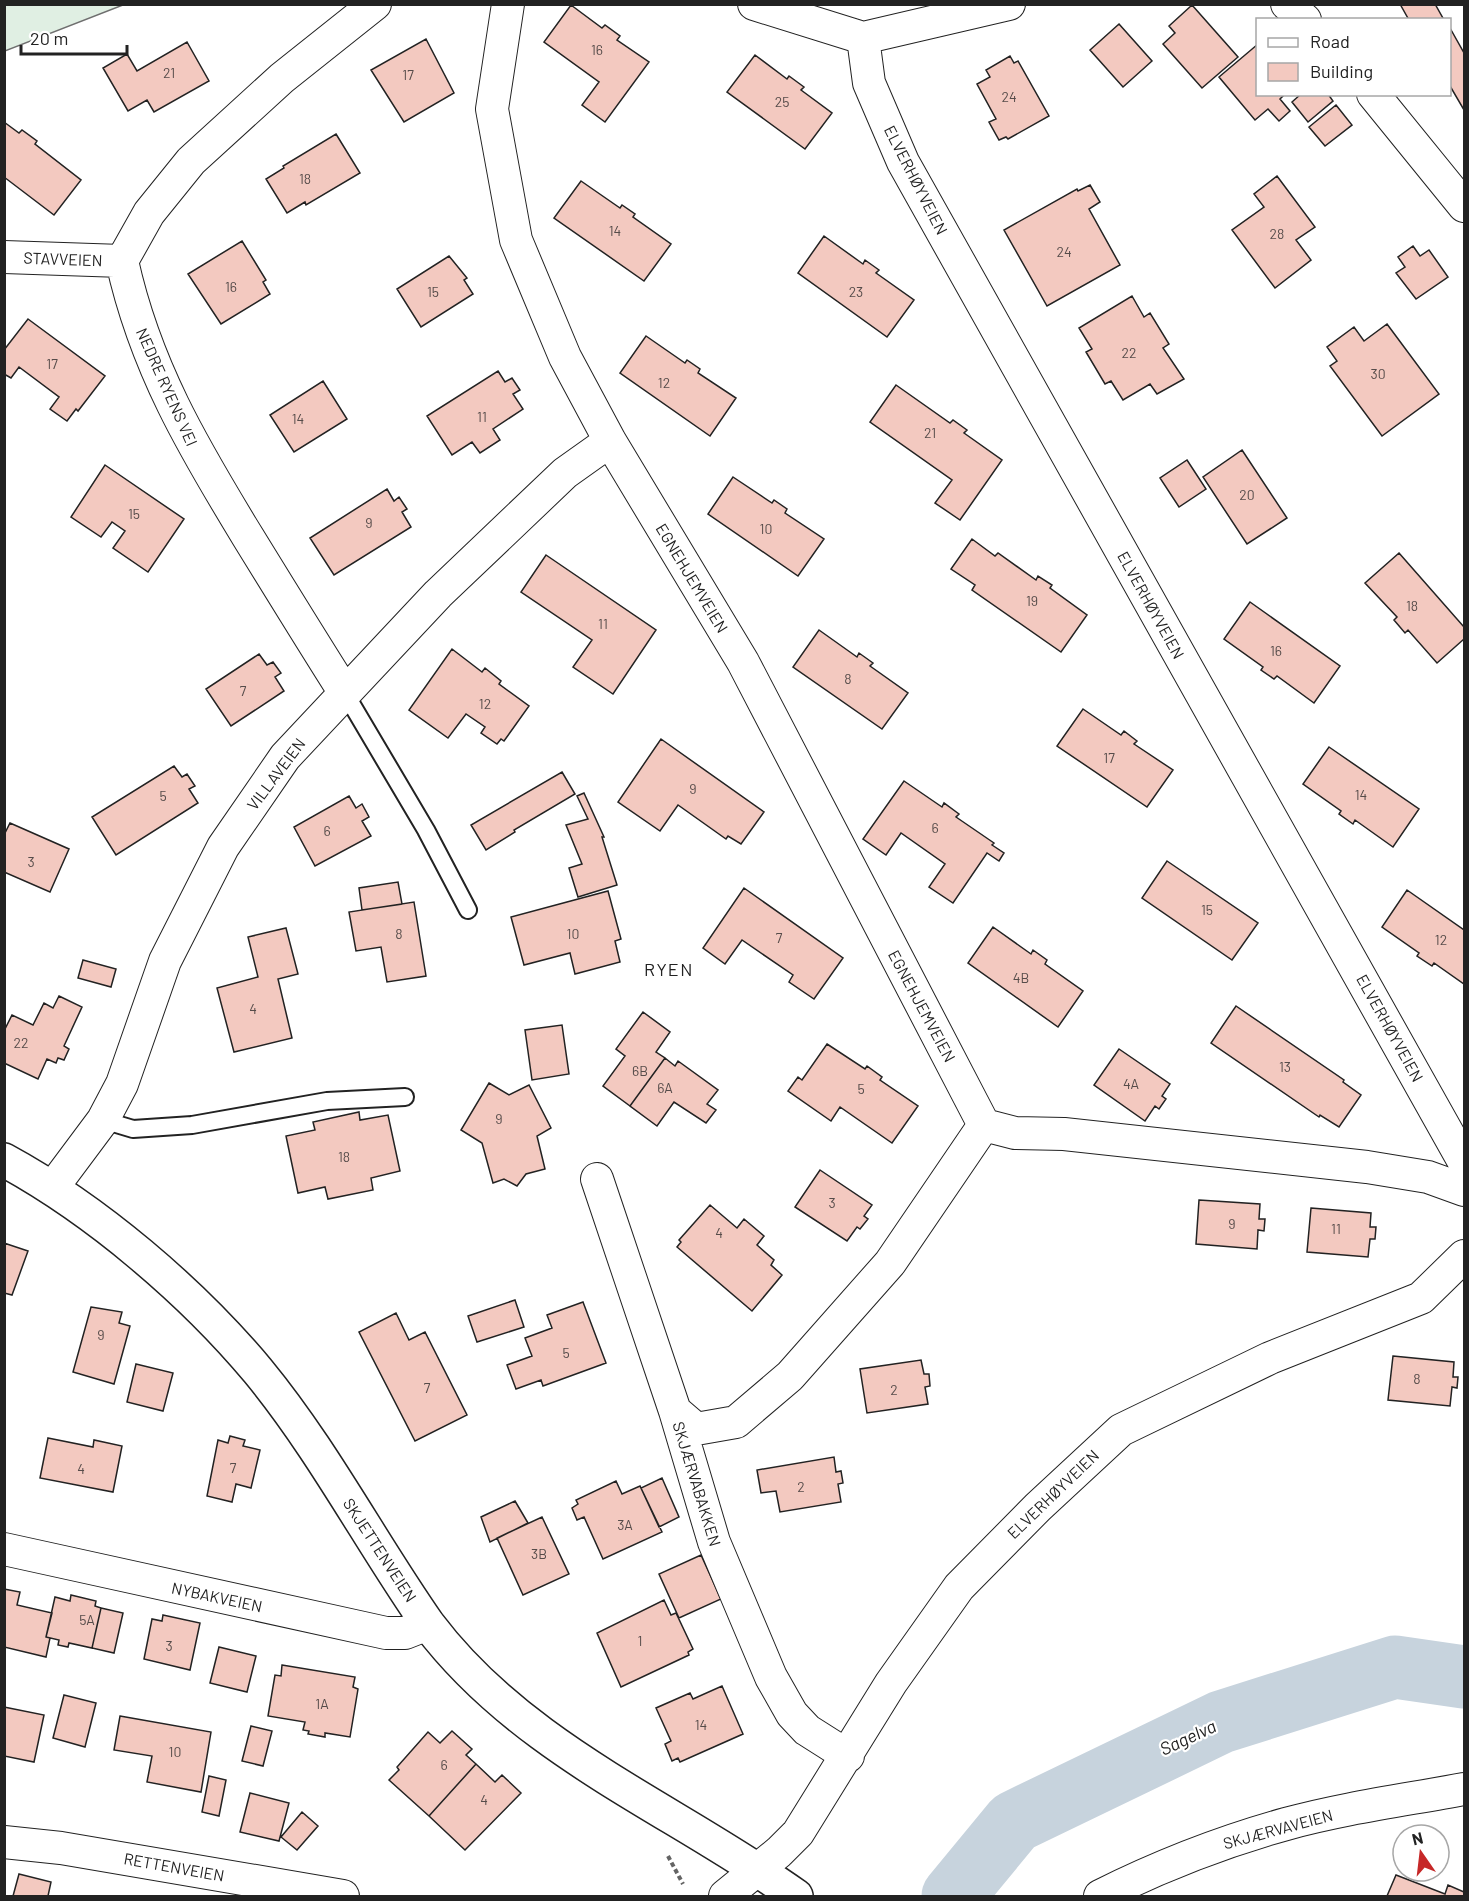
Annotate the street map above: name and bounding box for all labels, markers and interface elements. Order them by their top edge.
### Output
scale bar [21,18,128,56]
legend [1256,18,1451,96]
text: 20 m [30,27,68,49]
text: Road [1310,30,1350,52]
house number: 16 [591,41,603,58]
text: Building [1310,60,1373,82]
house number: 21 [163,64,175,81]
house number: 17 [402,66,414,83]
house number: 24 [1001,88,1017,105]
house number: 25 [775,93,789,110]
street label: ELVERHØYVEIEN [881,122,952,238]
house number: 18 [299,170,311,187]
house number: 14 [609,222,621,239]
house number: 28 [1270,225,1284,242]
house number: 24 [1056,243,1072,260]
street label: STAVVEIEN [23,248,103,269]
house number: 16 [225,278,237,295]
house number: 15 [427,283,439,300]
house number: 23 [849,283,863,300]
street label: NEDRE RYENS VEI [133,325,202,449]
house number: 22 [1121,344,1137,361]
house number: 17 [46,355,58,372]
house number: 30 [1370,365,1386,382]
house number: 12 [658,374,670,391]
house number: 11 [477,408,487,425]
house number: 14 [292,410,304,427]
house number: 21 [924,424,936,441]
house number: 20 [1239,486,1255,503]
house number: 15 [128,505,140,522]
house number: 9 [365,514,373,531]
street label: EGNEHJEMVEIEN [652,520,733,636]
house number: 10 [760,520,772,537]
street label: ELVERHØYVEIEN [1114,548,1189,662]
house number: 19 [1026,592,1038,609]
house number: 18 [1406,597,1418,614]
house number: 11 [598,615,608,632]
house number: 16 [1270,642,1282,659]
house number: 8 [844,670,852,687]
house number: 7 [240,682,247,699]
house number: 12 [479,695,491,712]
street label: VILLAVEIEN [242,734,309,813]
house number: 17 [1103,749,1115,766]
house number: 9 [689,780,697,797]
house number: 14 [1355,786,1367,803]
house number: 5 [159,787,167,804]
house number: 6 [931,819,939,836]
house number: 6 [323,822,331,839]
house number: 3 [27,853,35,870]
house number: 15 [1201,901,1213,918]
house number: 8 [395,925,403,942]
house number: 10 [567,925,579,942]
house number: 7 [776,929,783,946]
house number: 12 [1435,931,1447,948]
street label: EGNEHJEMVEIEN [885,947,960,1065]
district label: RYEN [644,958,694,980]
house number: 4B [1013,969,1029,986]
street label: ELVERHØYVEIEN [1353,971,1428,1085]
house number: 4 [249,1000,257,1017]
house number: 22 [13,1034,29,1051]
house number: 13 [1279,1058,1291,1075]
house number: 6B [632,1062,648,1079]
house number: 4A [1123,1075,1140,1092]
house number: 6A [657,1079,673,1096]
house number: 5 [857,1080,865,1097]
house number: 9 [495,1110,503,1127]
house number: 18 [338,1148,350,1165]
house number: 3 [828,1194,836,1211]
house number: 9 [1228,1215,1236,1232]
house number: 11 [1331,1220,1341,1237]
house number: 4 [715,1224,723,1241]
house number: 9 [97,1326,105,1343]
house number: 5 [562,1344,570,1361]
house number: 8 [1413,1370,1421,1387]
house number: 7 [424,1379,431,1396]
house number: 2 [890,1381,898,1398]
street label: SKJÆRVABAKKEN [669,1419,726,1549]
street label: ELVERHØYVEIEN [1003,1445,1102,1542]
house number: 7 [230,1459,237,1476]
house number: 4 [77,1460,85,1477]
house number: 2 [797,1478,805,1495]
street label: SKJETTENVEIEN [340,1494,421,1605]
house number: 3A [617,1516,633,1533]
house number: 3B [531,1545,547,1562]
street label: NYBAKVEIEN [170,1578,264,1615]
house number: 5A [79,1611,95,1628]
house number: 1 [638,1632,642,1649]
house number: 3 [165,1637,173,1654]
house number: 1A [315,1695,329,1712]
water label: Sagelva [1156,1714,1219,1760]
house number: 14 [695,1716,707,1733]
house number: 10 [169,1743,181,1760]
house number: 6 [440,1756,448,1773]
house number: 4 [480,1791,488,1808]
street label: SKJÆRVAVEIEN [1221,1805,1335,1852]
north arrow [1391,1823,1451,1883]
text: N [1410,1827,1425,1848]
street label: RETTENVEIEN [122,1848,226,1885]

